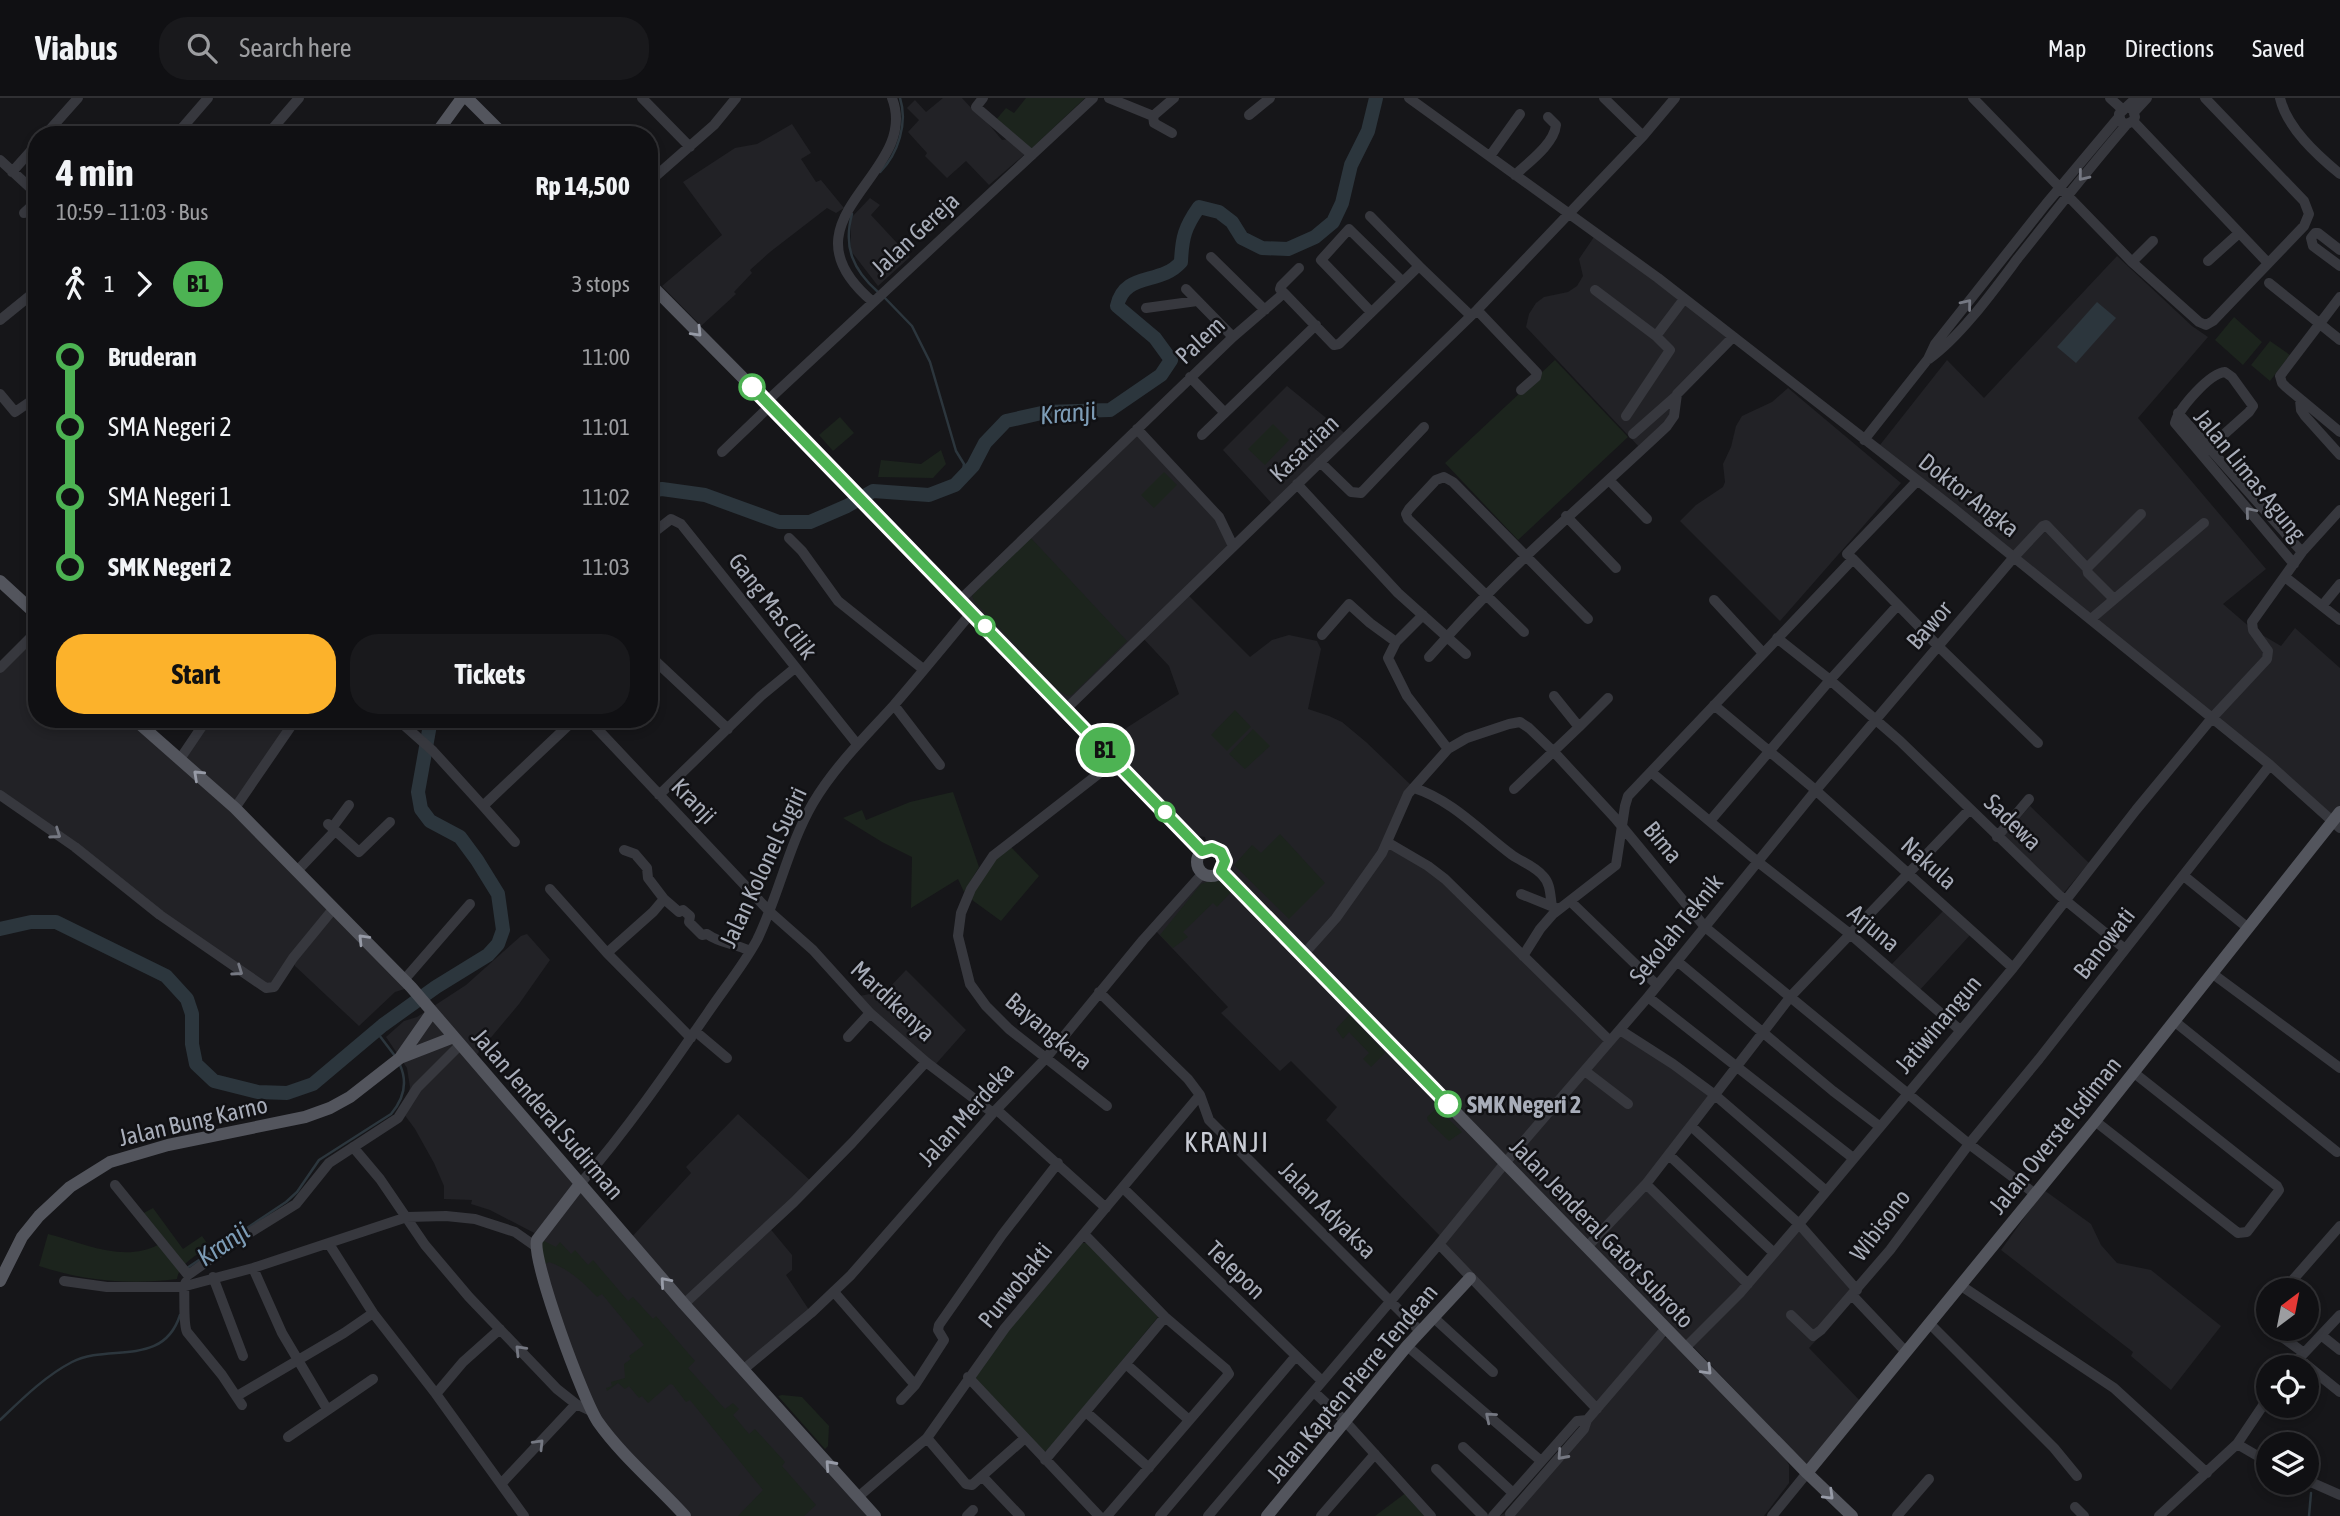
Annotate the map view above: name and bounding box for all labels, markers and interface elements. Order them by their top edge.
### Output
search box [159,17,649,80]
text: Viabus [35,29,117,67]
icon: search [183,29,221,67]
text: Search here [239,33,352,63]
text: Map [2048,35,2086,62]
text: Directions [2124,35,2214,62]
text: Saved [2252,35,2305,62]
text: 4 min [56,151,134,194]
one-way arrow [2079,168,2091,181]
text: Rp 14,500 [535,171,630,201]
street label: Jalan Gereja [866,187,964,281]
text: 10:59 – 11:03 · Bus [56,199,208,225]
icon: walk [56,265,94,303]
icon: forward [125,265,163,303]
text: B1 [187,270,209,297]
text: 1 [104,271,115,297]
text: 3 stops [572,271,630,297]
one-way arrow [1959,299,1971,312]
street label: Palem [1170,311,1230,369]
one-way arrow [689,324,702,337]
text: Bruderan [108,342,197,372]
text: 11:00 [582,344,630,370]
unlabelled marker [739,374,765,400]
water label: Kranji [1039,396,1097,430]
street label: Jalan Limas Agung [2189,404,2312,547]
street label: Kasatrian [1264,409,1344,487]
text: SMA Negeri 2 [108,412,232,442]
text: 11:01 [582,414,630,440]
street label: Doktor Angka [1914,448,2024,542]
text: SMA Negeri 1 [108,482,232,512]
text: 11:02 [582,484,630,510]
one-way arrow [2246,507,2258,520]
street label: Gang Mas Cilik [723,548,823,665]
text: SMK Negeri 2 [108,552,232,582]
text: 11:03 [582,554,630,580]
street label: Bawor [1901,595,1958,655]
unlabelled marker [975,616,995,636]
button: Start [56,634,336,714]
button: Tickets [350,634,630,714]
line badge: B1 [1074,727,1136,773]
text: B1 [1094,736,1116,763]
one-way arrow [193,771,206,783]
street label: Kranji [666,773,722,829]
street label: Jalan Kolonel Sugiri [714,783,812,951]
street label: Sadewa [1979,788,2047,856]
unlabelled marker [1155,802,1175,822]
street label: Bima [1638,816,1688,868]
one-way arrow [48,826,61,838]
street label: Nakula [1896,831,1962,895]
street label: Sekolah Teknik [1624,868,1729,989]
street label: Arjuna [1843,899,1905,957]
street label: Banowati [2068,902,2140,984]
one-way arrow [359,934,372,947]
street label: Mardikenya [846,955,940,1047]
one-way arrow [230,963,243,975]
street label: Jatiwinangun [1889,970,1987,1078]
street label: Bayangkara [1000,987,1098,1075]
street label: Jalan Jenderal Sudirman [467,1023,629,1205]
street label: Jalan Overste Isdiman [1984,1051,2126,1219]
street label: Jalan Merdeka [913,1057,1019,1171]
street label: Jalan Bung Karno [116,1091,270,1151]
marker: SMK Negeri 2 [1435,1091,1461,1117]
place label: SMK Negeri 2 [1467,1091,1581,1118]
district label: KRANJI [1184,1126,1270,1158]
street label: Jalan Jenderal Gatot Subroto [1505,1133,1699,1333]
street label: Jalan Adyaksa [1274,1156,1382,1264]
street label: Wibisono [1844,1184,1916,1266]
water label: Kranji [191,1216,255,1272]
street label: Telepon [1201,1236,1271,1304]
street label: Purwobakti [973,1237,1057,1333]
one-way arrow [661,1278,673,1291]
street label: Jalan Kapten Pierre Tendean [1261,1278,1443,1488]
north arrow [2256,1278,2319,1340]
map controls [2256,1278,2319,1495]
one-way arrow [515,1345,528,1358]
button: locate [2256,1355,2319,1418]
one-way arrow [1698,1362,1711,1375]
one-way arrow [1485,1412,1497,1425]
button: layers [2256,1432,2319,1495]
one-way arrow [531,1440,544,1453]
one-way arrow [1557,1446,1570,1459]
one-way arrow [825,1460,838,1473]
one-way arrow [1821,1486,1834,1499]

